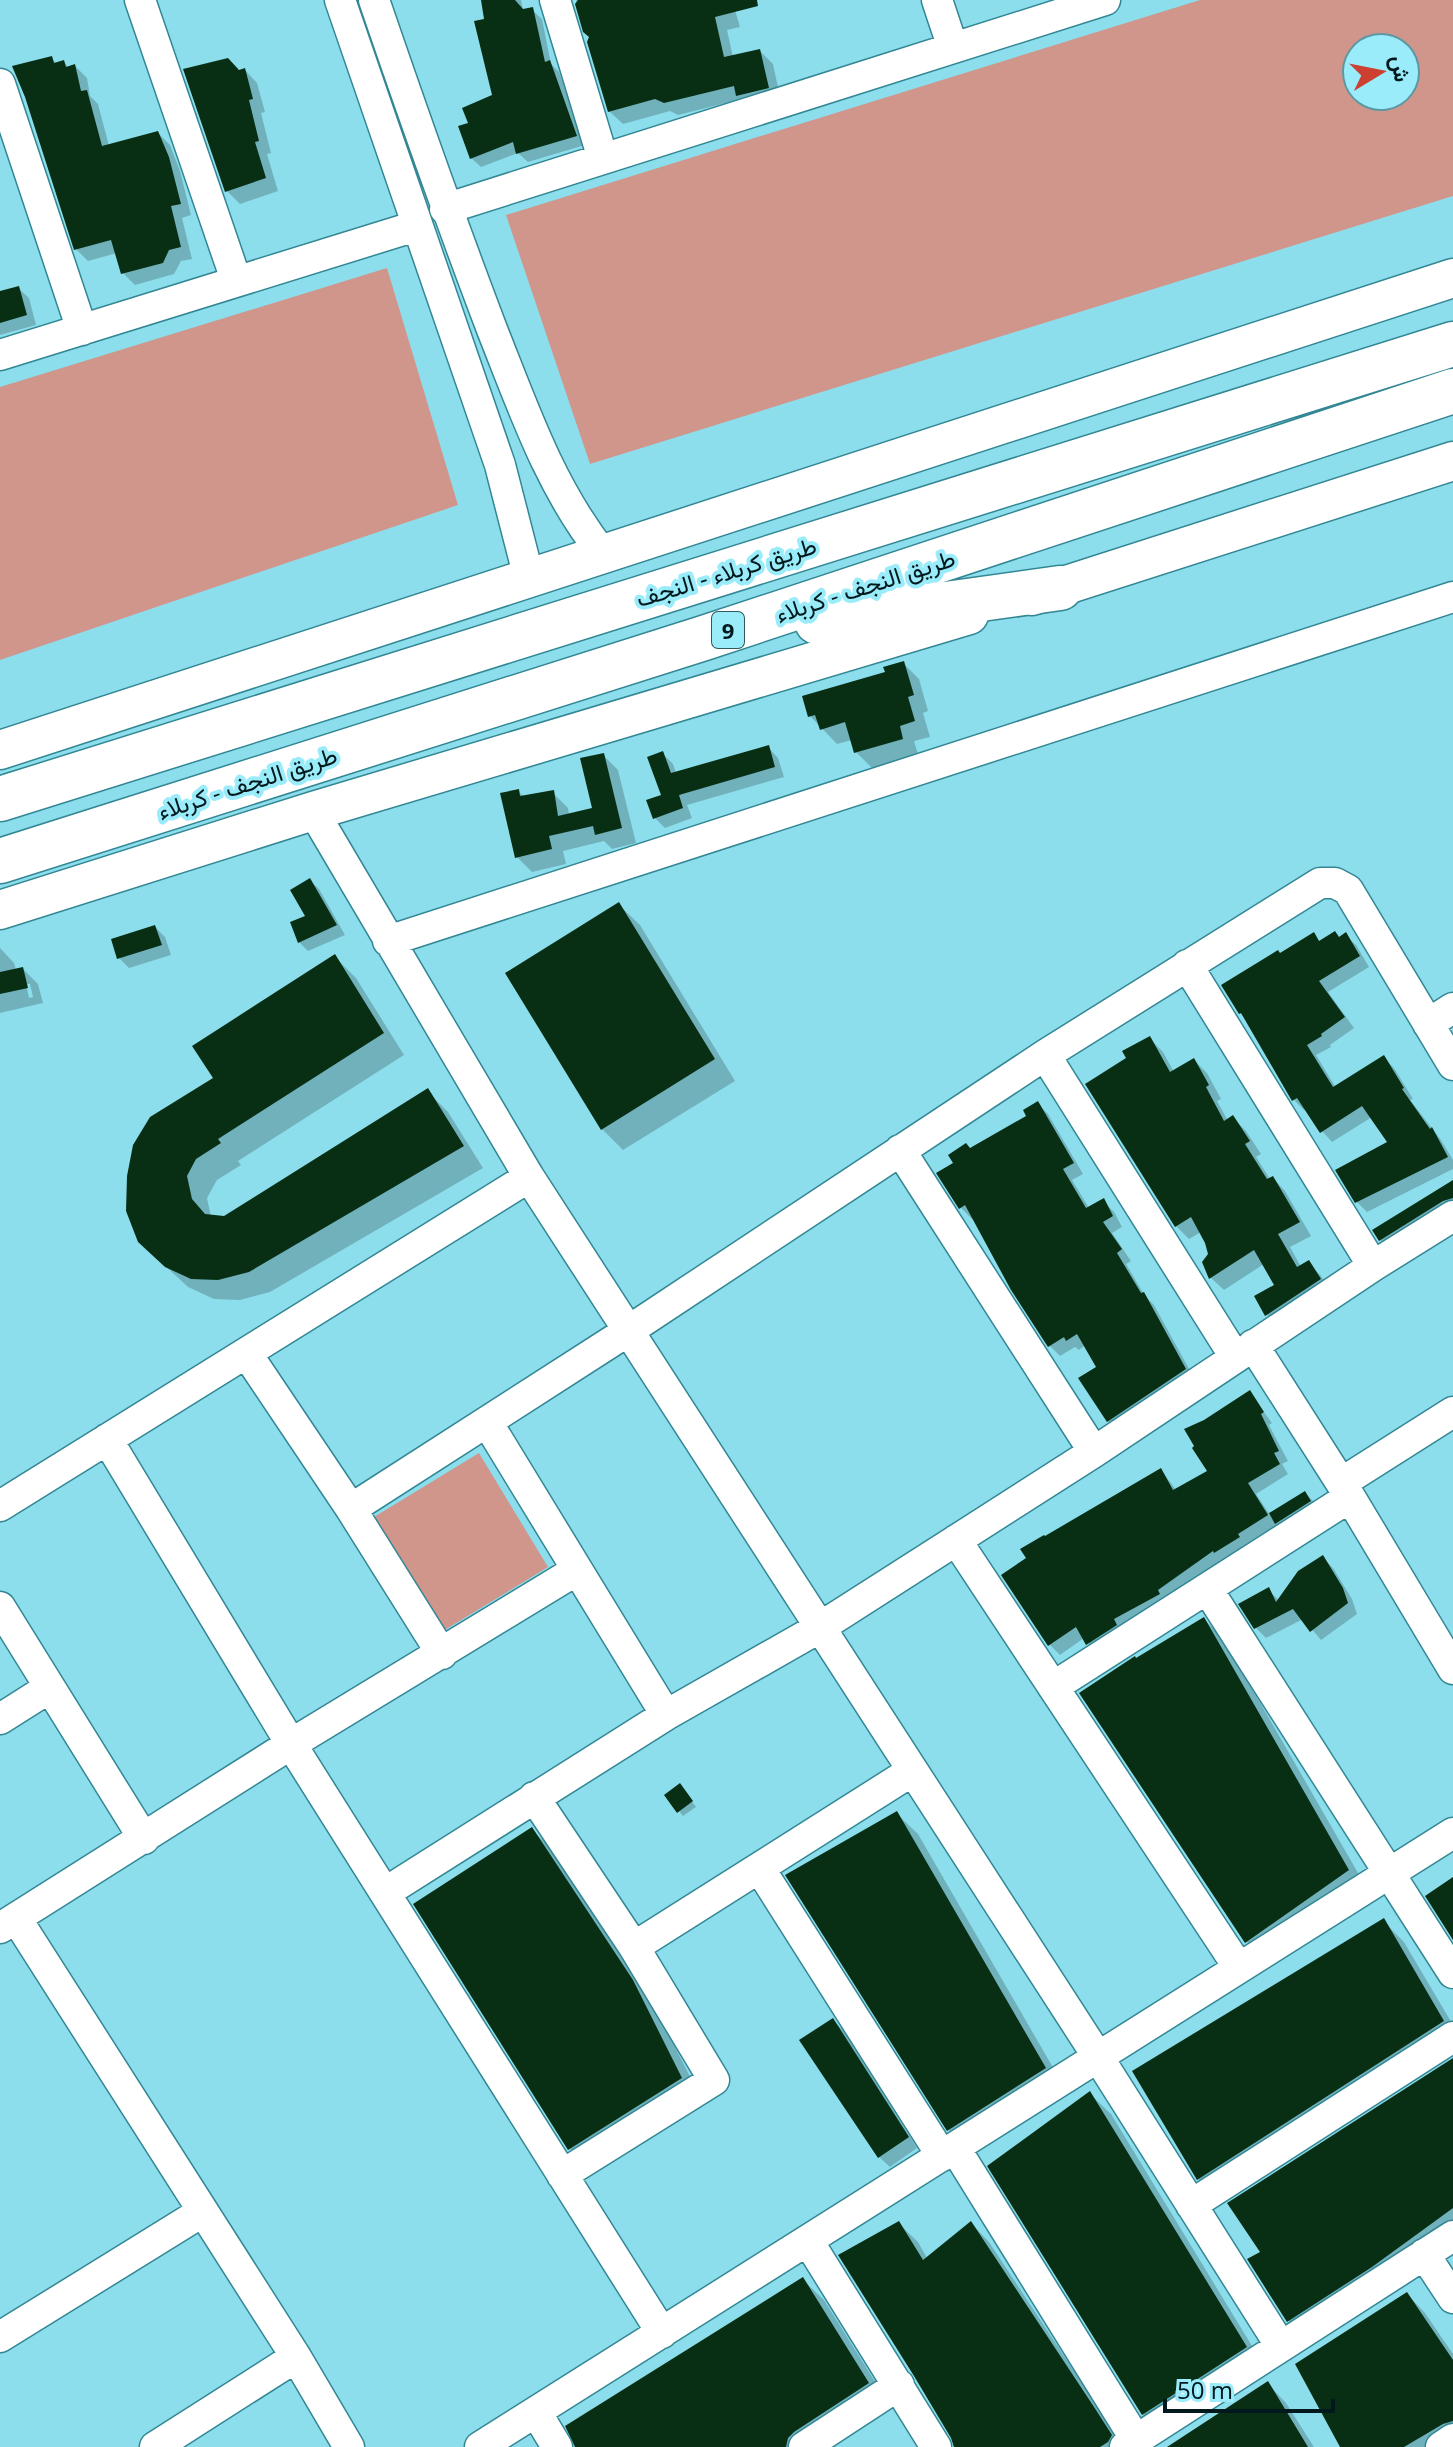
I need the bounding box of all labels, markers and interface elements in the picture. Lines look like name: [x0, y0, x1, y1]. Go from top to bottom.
north arrow: [1341, 32, 1421, 112]
text: ش: [1385, 53, 1419, 84]
street label: طريق کربلاء - النجف: [632, 528, 820, 614]
street label: طريق النجف - کربلاء: [771, 540, 959, 630]
road number: 9: [712, 612, 744, 648]
street label: طريق النجف - کربلاء: [153, 737, 341, 827]
scale bar: [1165, 2363, 1333, 2413]
text: 50 m: [1177, 2373, 1233, 2406]

